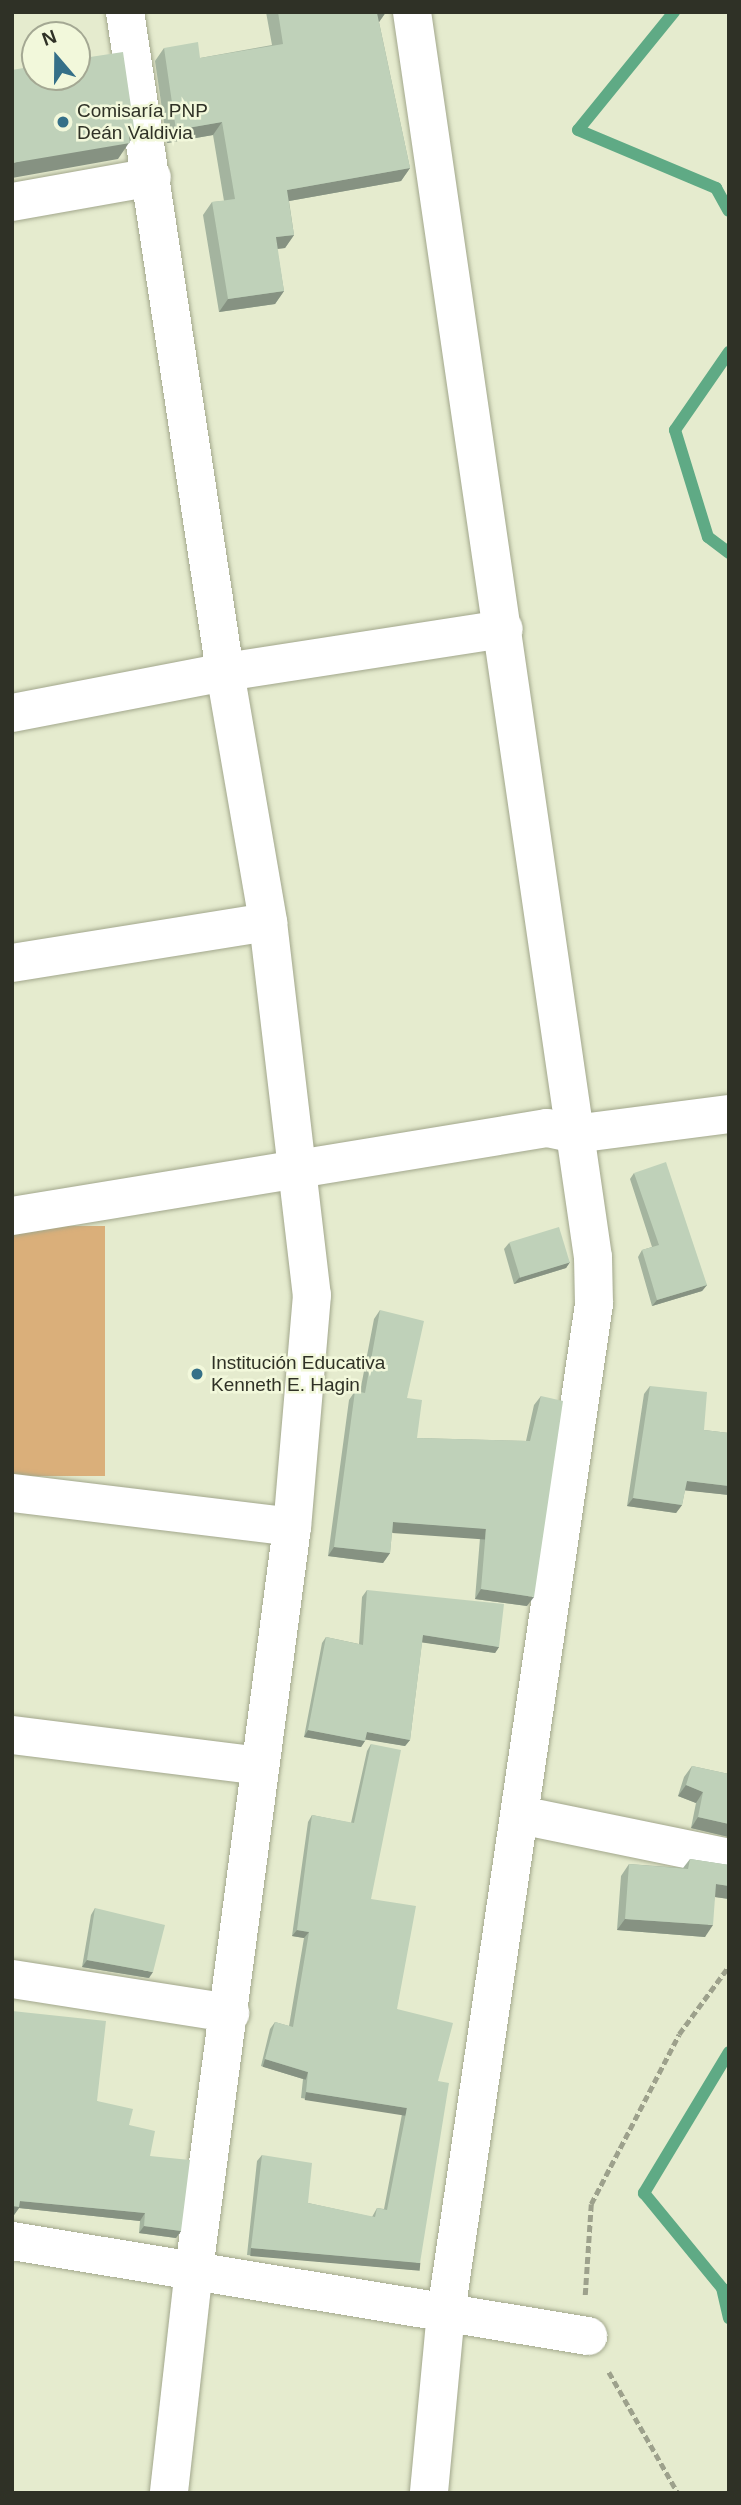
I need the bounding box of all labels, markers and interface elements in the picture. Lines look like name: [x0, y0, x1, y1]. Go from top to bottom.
north arrow: [21, 21, 91, 91]
text: N: [39, 25, 59, 50]
place label: Comisaría PNP Deán Valdivia: [77, 100, 208, 144]
marker: Comisaría PNP Deán Valdivia: [55, 114, 71, 130]
place label: Institución Educativa Kenneth E. Hagin: [211, 1352, 385, 1396]
marker: Institución Educativa Kenneth E. Hagin: [189, 1366, 205, 1382]

